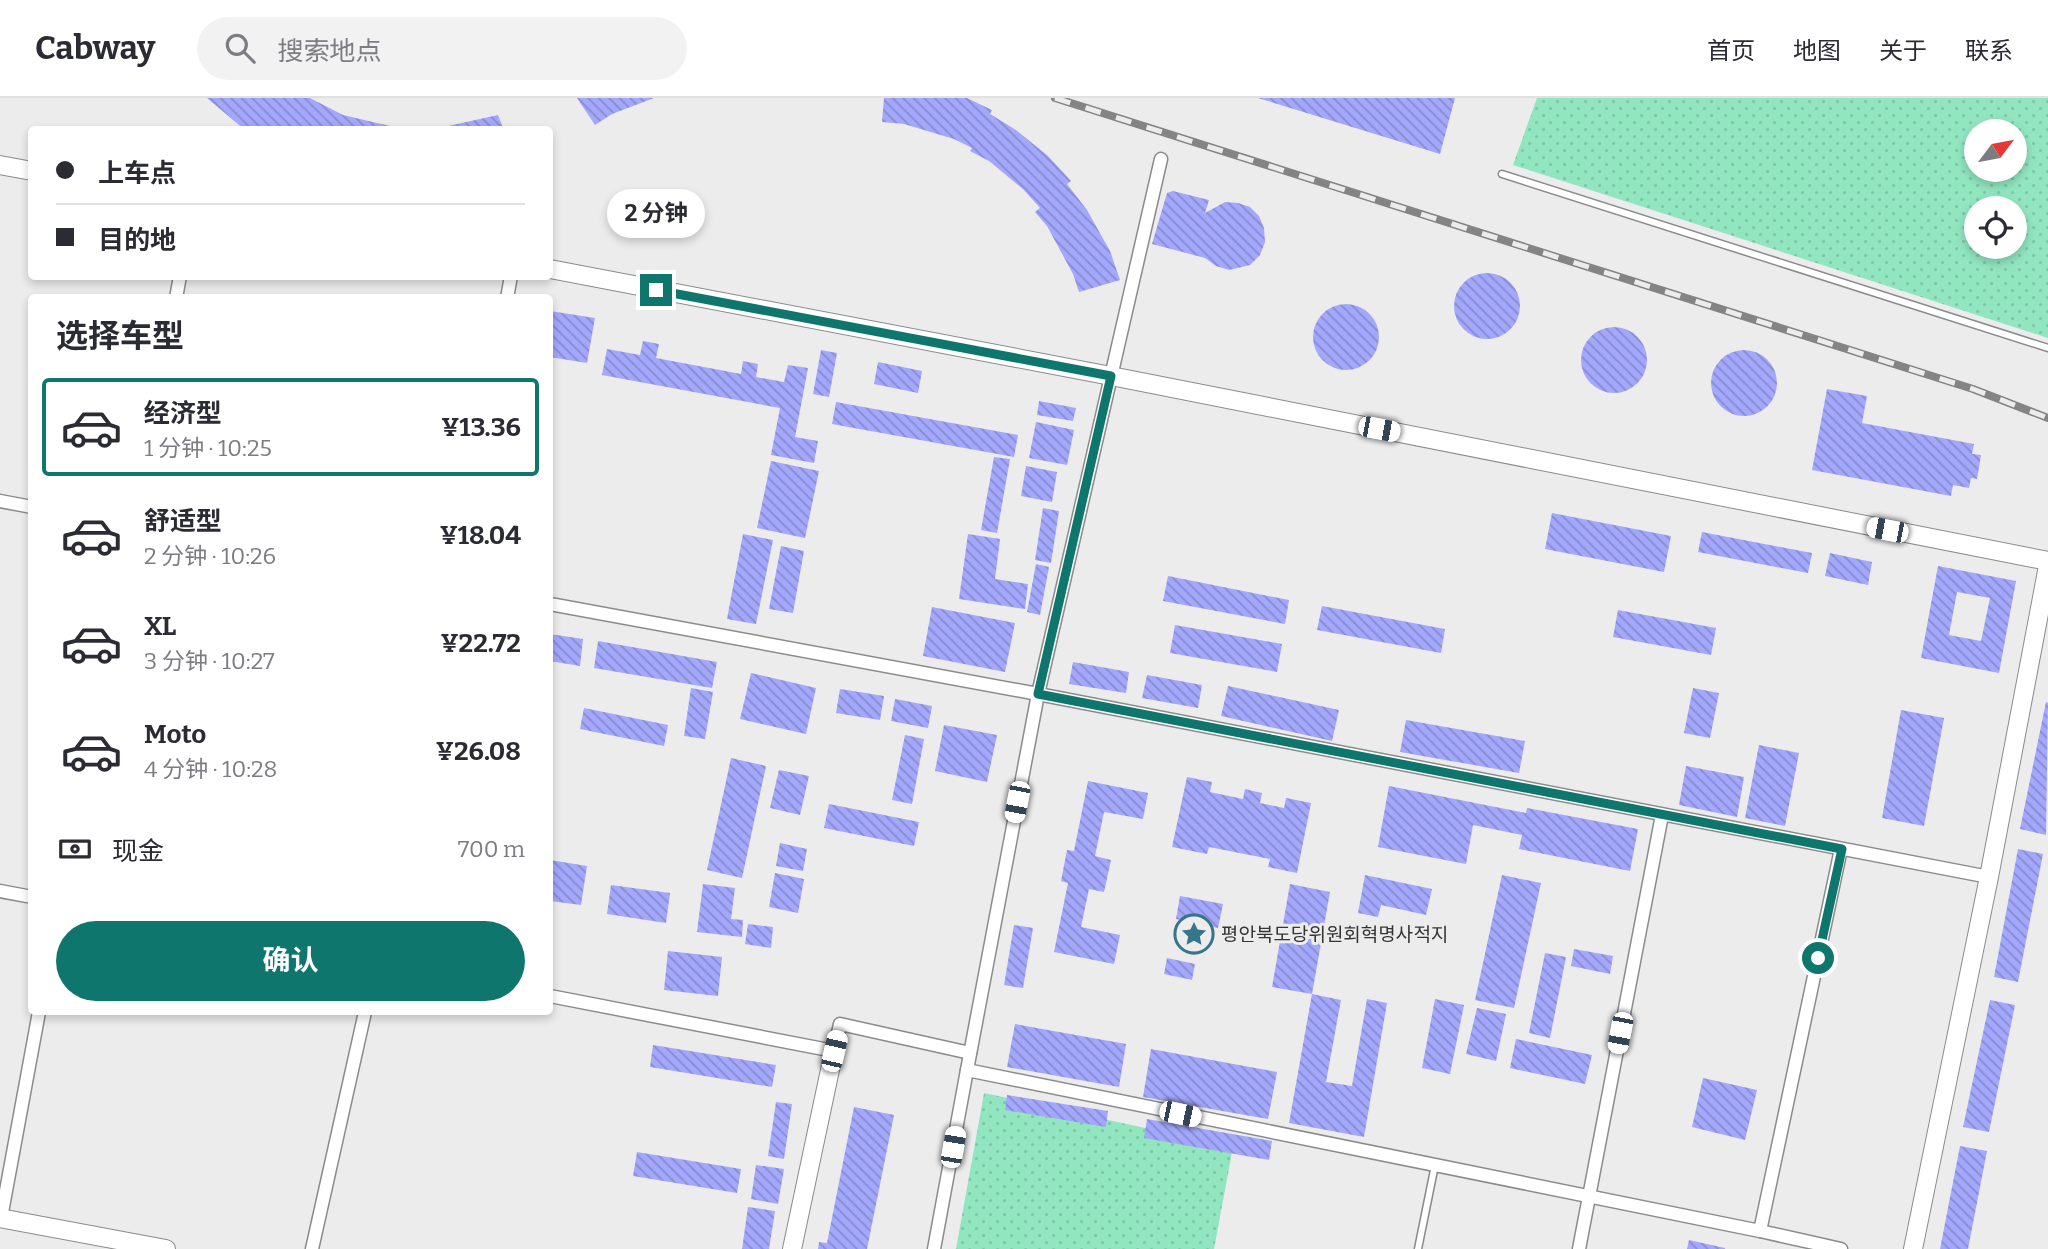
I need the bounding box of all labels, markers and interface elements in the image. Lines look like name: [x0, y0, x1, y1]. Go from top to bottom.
search box: [197, 17, 687, 80]
text: Cabway: [35, 28, 155, 68]
icon: search: [221, 29, 259, 67]
text: 搜索地点: [277, 36, 382, 67]
text: 首页: [1707, 37, 1755, 65]
text: 地图: [1793, 37, 1841, 65]
text: 关于: [1879, 37, 1927, 65]
text: 联系: [1965, 37, 2013, 65]
north arrow: [1964, 119, 2026, 182]
map controls: [1964, 119, 2027, 259]
text: 上车点: [98, 158, 176, 189]
callout: 2 分钟: [607, 188, 705, 238]
button: locate: [1964, 196, 2027, 259]
text: 2 分钟: [624, 199, 688, 227]
text: 目的地: [98, 225, 176, 256]
route end: [640, 274, 672, 306]
text: 选择车型: [56, 317, 184, 355]
icon: car: [60, 396, 123, 459]
text: 经济型: [144, 398, 222, 429]
text: ¥13.36: [441, 412, 521, 443]
car: [1357, 415, 1402, 443]
text: 1 分钟 · 10:25: [144, 434, 272, 462]
icon: car: [60, 504, 123, 567]
text: 舒适型: [144, 506, 222, 537]
car: [1865, 516, 1910, 544]
text: ¥18.04: [440, 520, 521, 551]
text: 2 分钟 · 10:26: [144, 542, 276, 570]
text: XL: [144, 611, 176, 642]
icon: car: [60, 612, 123, 675]
text: ¥22.72: [441, 628, 521, 659]
text: 3 分钟 · 10:27: [144, 647, 275, 675]
text: Moto: [144, 719, 206, 750]
icon: car: [60, 720, 123, 783]
text: ¥26.08: [436, 736, 521, 767]
text: 4 分钟 · 10:28: [144, 755, 277, 783]
car: [1003, 779, 1032, 825]
icon: cash: [56, 830, 94, 868]
text: 700 m: [458, 835, 525, 863]
text: 现金: [112, 836, 164, 867]
place icon: 평안북도당위원회혁명사적지: [1173, 913, 1215, 955]
button: 确认: [56, 921, 525, 1001]
place label: 평안북도당위원회혁명사적지: [1221, 923, 1448, 946]
route start: [1802, 942, 1834, 974]
car: [1606, 1010, 1635, 1056]
car: [820, 1028, 849, 1074]
car: [1158, 1099, 1203, 1129]
car: [940, 1124, 967, 1170]

